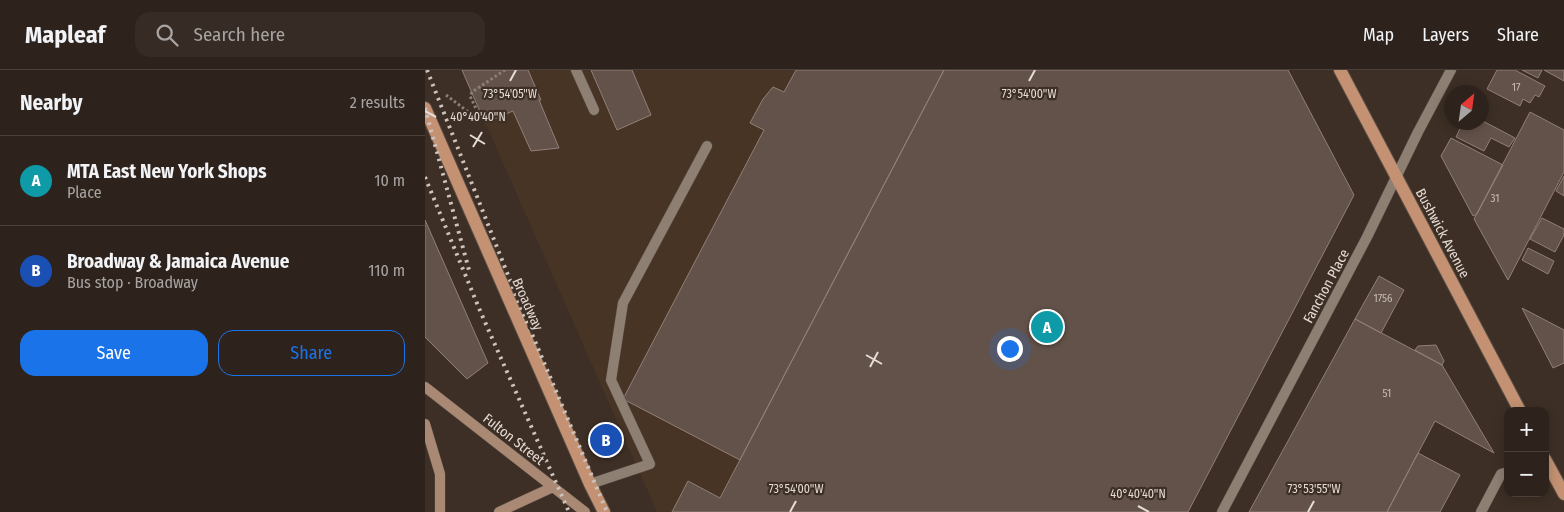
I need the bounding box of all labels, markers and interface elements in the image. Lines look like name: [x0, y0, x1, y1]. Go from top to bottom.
search box: [135, 12, 485, 57]
text: Mapleaf: [25, 21, 105, 49]
icon: search: [153, 21, 181, 49]
text: Search here: [193, 23, 285, 46]
text: Map: [1363, 24, 1394, 46]
text: Layers: [1422, 24, 1469, 46]
text: Share: [1497, 24, 1539, 46]
house number: 17: [1512, 81, 1521, 94]
north arrow: [1444, 85, 1489, 130]
text: 73°54'05"W: [483, 87, 537, 101]
text: 73°54'00"W: [1002, 87, 1056, 101]
text: Nearby: [20, 90, 82, 116]
text: 2 results: [350, 93, 405, 112]
text: 40°40'40"N: [450, 110, 506, 124]
text: MTA East New York Shops: [67, 160, 266, 183]
text: A: [32, 171, 40, 190]
text: 10 m: [374, 171, 405, 190]
text: Place: [67, 183, 102, 202]
street label: Bushwick Avenue: [1412, 186, 1473, 281]
house number: 31: [1491, 192, 1500, 205]
street label: Fanchon Place: [1300, 246, 1353, 326]
text: Broadway & Jamaica Avenue: [67, 250, 289, 273]
text: B: [32, 261, 40, 280]
text: 110 m: [368, 261, 405, 280]
text: Bus stop · Broadway: [67, 273, 198, 292]
street label: Broadway: [508, 275, 547, 334]
house number: 1756: [1373, 292, 1393, 305]
pin: A: [1031, 308, 1063, 346]
button: Save: [20, 330, 208, 376]
button: Share: [218, 330, 405, 376]
your location: [997, 336, 1023, 362]
house number: 51: [1383, 387, 1391, 400]
map controls: [1504, 407, 1549, 497]
button: +: [1504, 407, 1549, 452]
street label: Fulton Street: [480, 410, 548, 469]
pin: B: [590, 421, 622, 459]
button: −: [1504, 452, 1549, 497]
text: 73°54'00"W: [769, 482, 823, 496]
text: 73°53'55"W: [1287, 482, 1341, 496]
text: 40°40'40"N: [1110, 487, 1166, 501]

